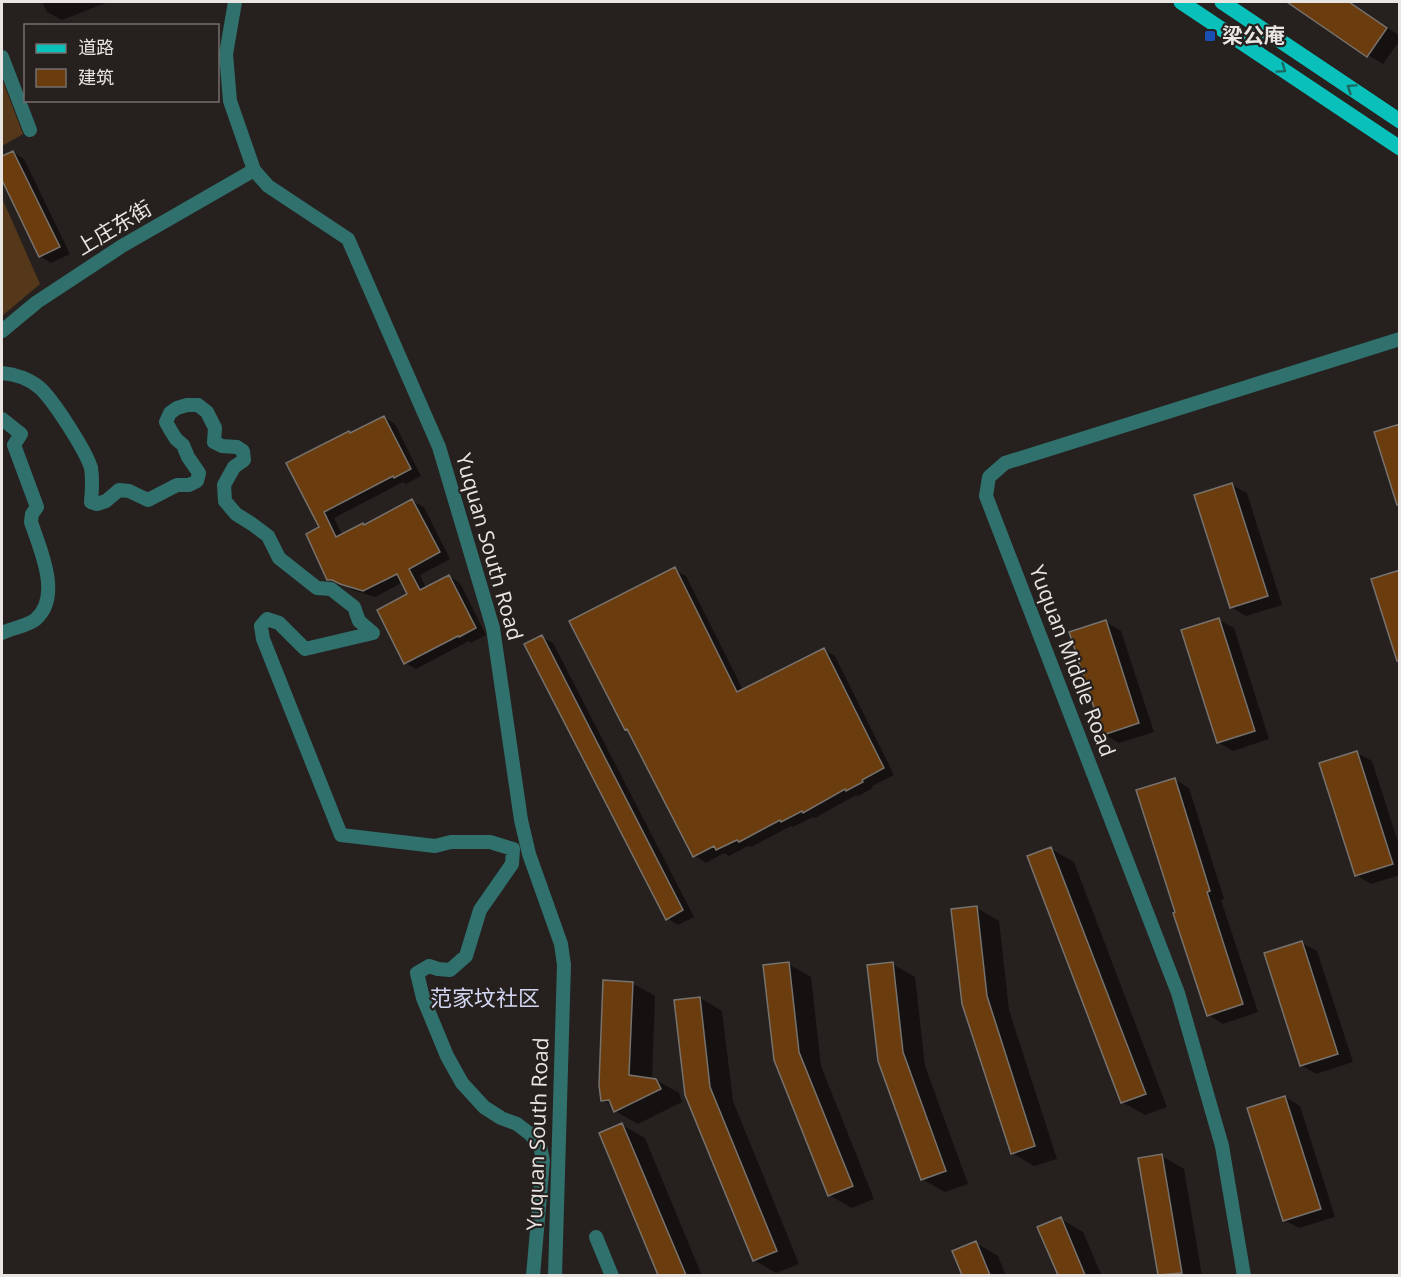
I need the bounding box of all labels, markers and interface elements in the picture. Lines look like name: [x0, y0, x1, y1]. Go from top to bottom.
place label: 梁公庵: [1222, 21, 1285, 49]
legend: [24, 24, 219, 102]
marker: 梁公庵: [1203, 29, 1217, 43]
text: 道路: [78, 35, 114, 59]
one-way arrow: [1275, 62, 1286, 73]
text: 建筑: [78, 65, 114, 89]
one-way arrow: [1347, 84, 1358, 95]
street label: 上庄东街: [70, 194, 157, 261]
street label: Yuquan South Road: [450, 450, 530, 643]
street label: Yuquan Middle Road: [1024, 561, 1122, 760]
district label: 范家坟社区: [430, 982, 540, 1012]
street label: Yuquan South Road: [520, 1037, 554, 1231]

